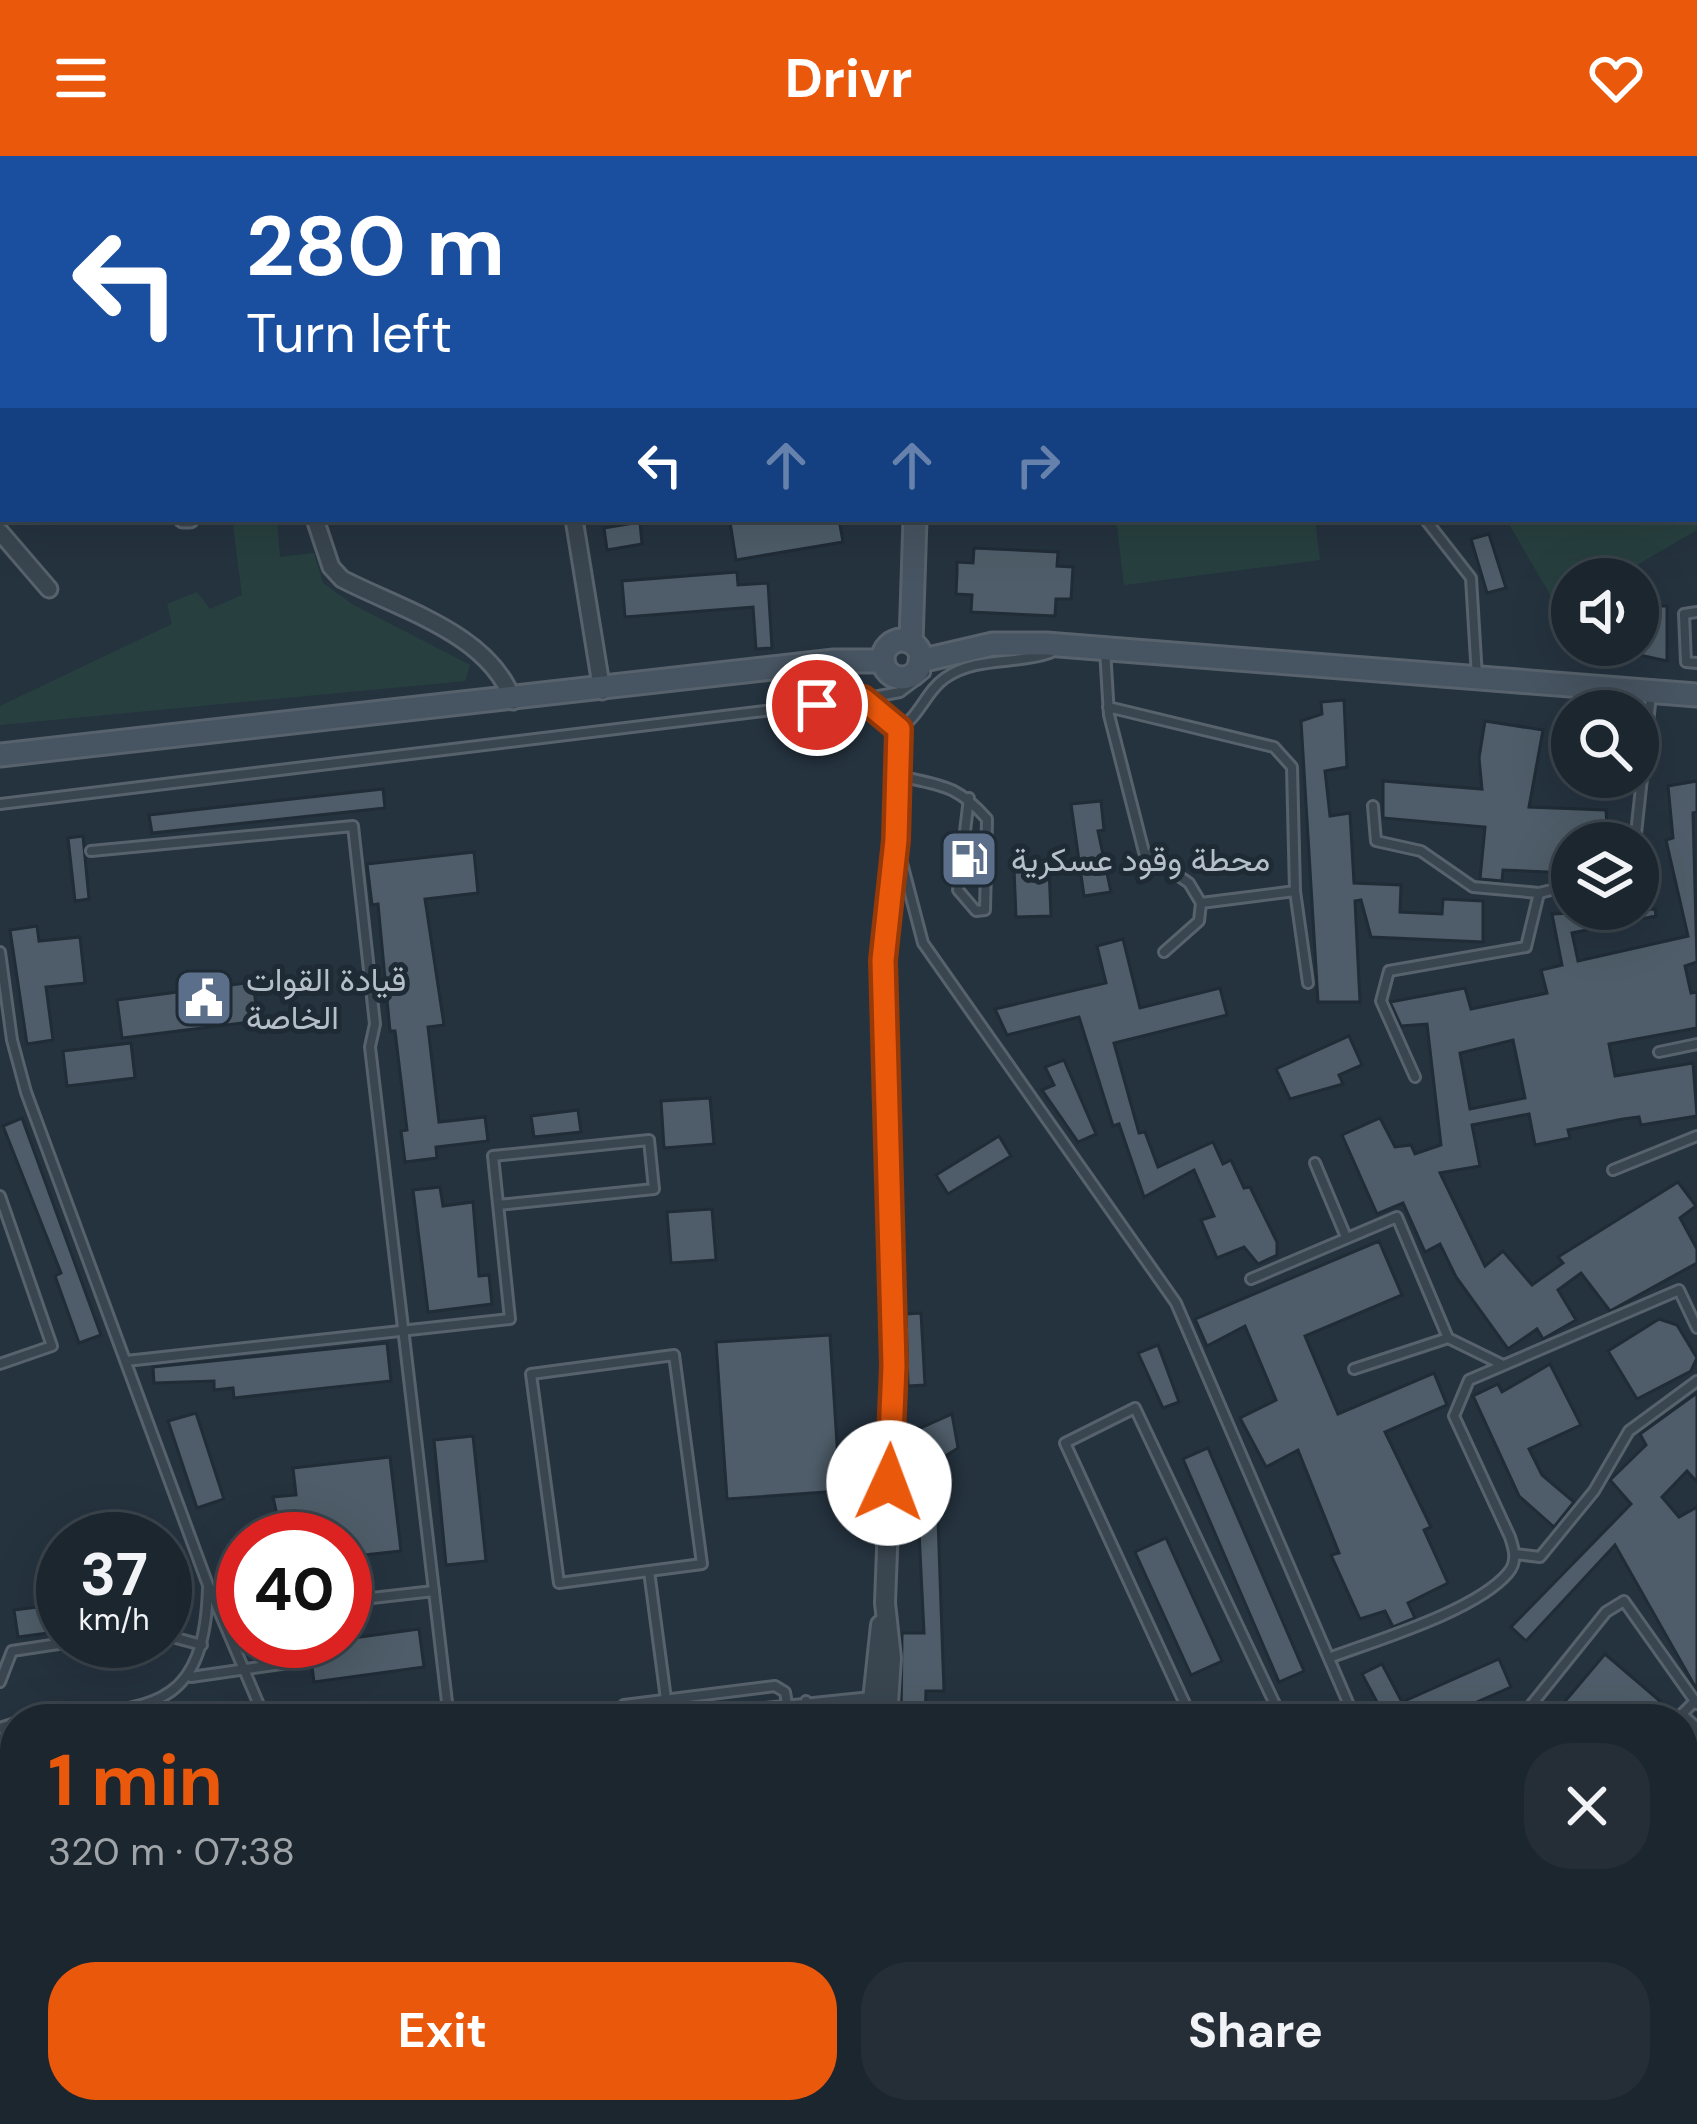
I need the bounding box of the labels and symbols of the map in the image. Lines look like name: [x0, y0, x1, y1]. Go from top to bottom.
pin: [766, 654, 868, 756]
fuel station icon: محطة وقود عسكرية: [938, 828, 1000, 890]
place label: محطة وقود عسكرية: [1011, 838, 1270, 881]
place label: قيادة القوات الخاصة: [246, 958, 406, 1039]
public building icon: قيادة القوات الخاصة: [173, 967, 235, 1029]
position arrow: [826, 1420, 952, 1546]
speed limit sign: 40: [216, 1512, 372, 1668]

